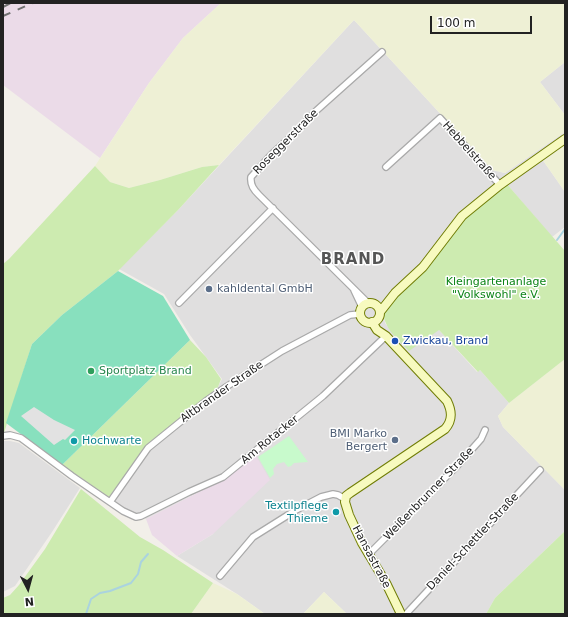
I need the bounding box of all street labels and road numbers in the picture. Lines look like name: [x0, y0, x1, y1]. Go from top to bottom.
street label: Roseggerstraße: [251, 107, 321, 177]
street label: Hebbelstraße: [439, 119, 499, 183]
street label: Altbrander Straße: [178, 358, 266, 426]
street label: Am Rotacker: [239, 413, 301, 467]
street label: Weißenbrunner Straße: [381, 445, 477, 543]
street label: Daniel-Schettler-Straße: [424, 491, 522, 593]
street label: Hansastraße: [349, 523, 393, 591]

